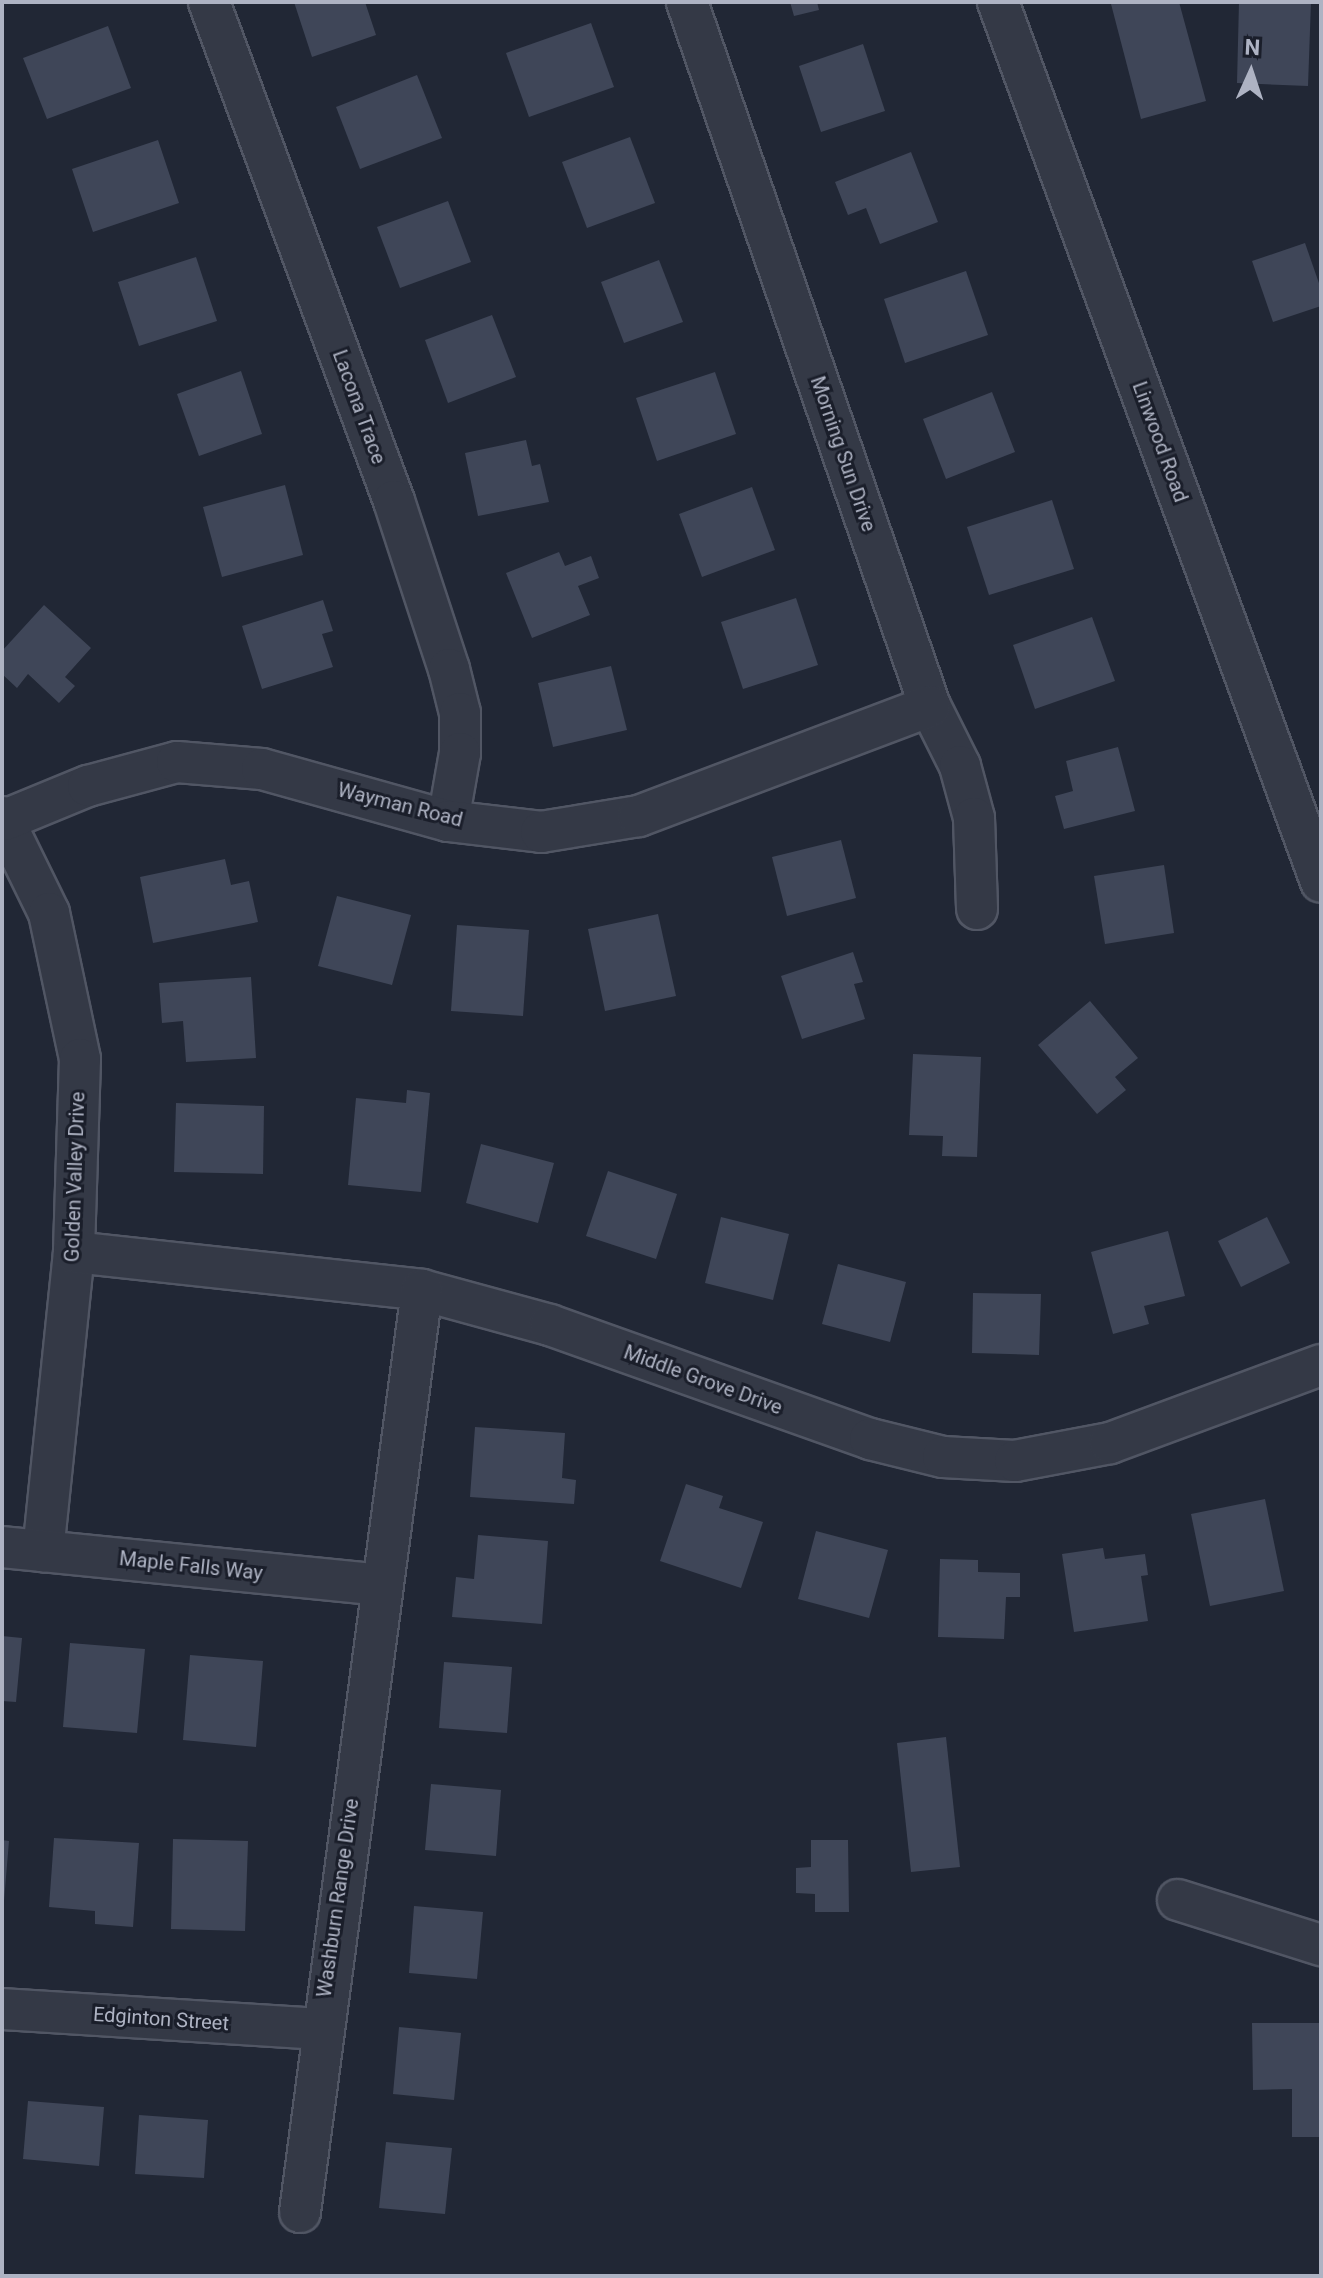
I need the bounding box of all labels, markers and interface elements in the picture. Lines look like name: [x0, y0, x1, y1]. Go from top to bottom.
north arrow: [1211, 32, 1291, 112]
text: N: [1244, 35, 1261, 60]
street label: Lacona Trace: [327, 347, 391, 467]
street label: Morning Sun Drive: [805, 373, 881, 535]
street label: Linwood Road: [1127, 378, 1193, 506]
street label: Wayman Road: [335, 778, 465, 832]
street label: Golden Valley Drive: [60, 1091, 90, 1263]
street label: Middle Grove Drive: [621, 1340, 785, 1420]
street label: Maple Falls Way: [118, 1547, 264, 1585]
street label: Washburn Range Drive: [312, 1797, 364, 1999]
street label: Edginton Street: [92, 2002, 230, 2036]

